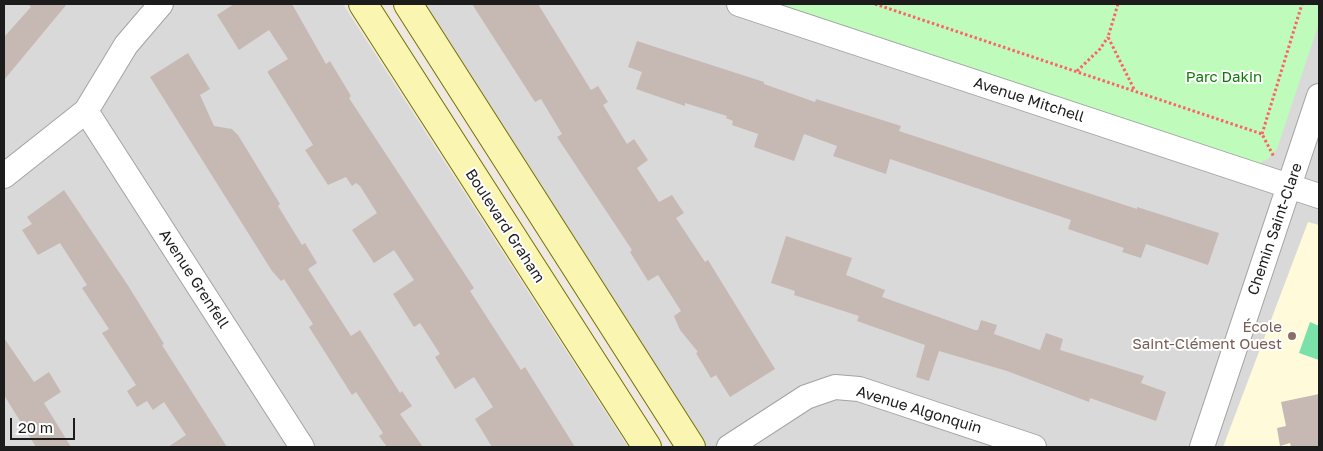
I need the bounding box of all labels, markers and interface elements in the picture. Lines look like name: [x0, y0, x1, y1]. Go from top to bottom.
park label: Parc Dakin: [1186, 68, 1262, 86]
street label: Avenue Mitchell: [971, 74, 1087, 126]
street label: Chemin Saint-Clare: [1244, 160, 1306, 298]
street label: Boulevard Graham: [462, 166, 548, 286]
street label: Avenue Grenfell: [155, 226, 233, 332]
place label: École Saint-Clément Ouest: [1132, 318, 1282, 353]
marker: École Saint-Clément Ouest: [1286, 330, 1298, 342]
street label: Avenue Algonquin: [854, 382, 984, 438]
scale bar: [12, 408, 78, 440]
text: 20 m: [18, 418, 53, 436]

